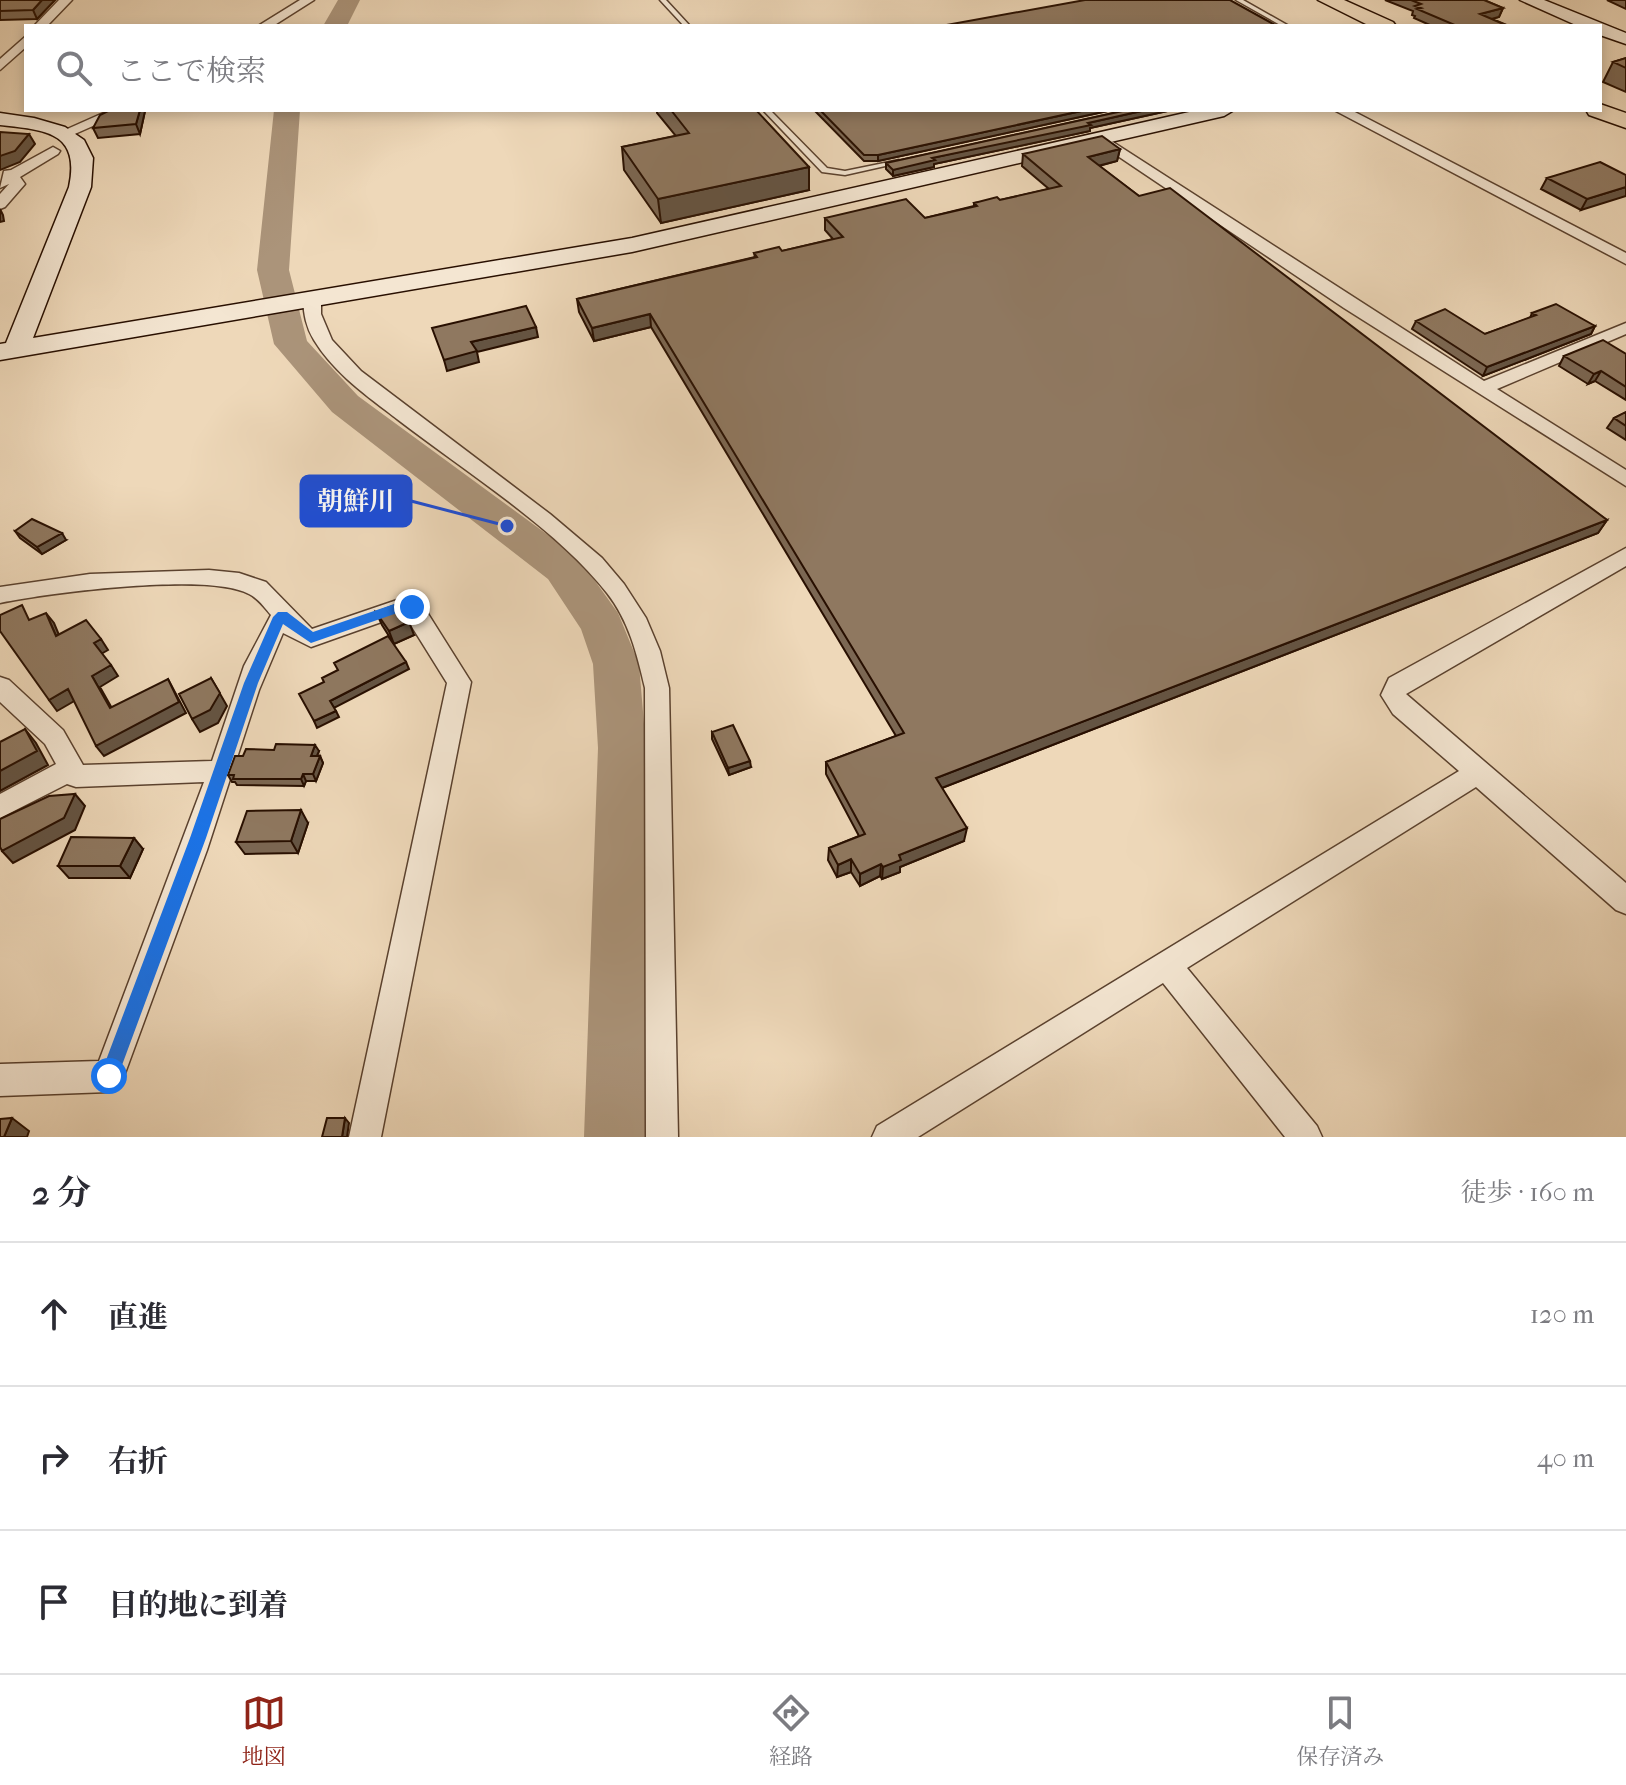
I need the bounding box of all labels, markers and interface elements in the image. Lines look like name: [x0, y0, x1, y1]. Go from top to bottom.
search box: [24, 24, 1602, 112]
icon: search: [52, 46, 96, 90]
text: ここで検索: [116, 54, 266, 89]
callout: 朝鮮川: [301, 476, 411, 526]
text: 朝鮮川: [317, 486, 395, 517]
route end: [394, 589, 430, 625]
route start: [91, 1058, 127, 1094]
text: 2 分: [32, 1173, 91, 1213]
text: 徒歩 · 160 m: [1461, 1177, 1594, 1208]
icon: ahead: [32, 1292, 76, 1336]
text: 120 m: [1530, 1299, 1594, 1330]
text: 直進: [108, 1300, 168, 1335]
icon: right: [32, 1436, 76, 1480]
text: 40 m: [1537, 1443, 1594, 1474]
text: 右折: [108, 1444, 168, 1479]
icon: arrive: [32, 1580, 76, 1624]
text: 目的地に到着: [108, 1588, 288, 1623]
tab: 地図: [242, 1691, 286, 1770]
tab: 経路: [769, 1691, 813, 1770]
tab: 保存済み: [1296, 1691, 1384, 1770]

